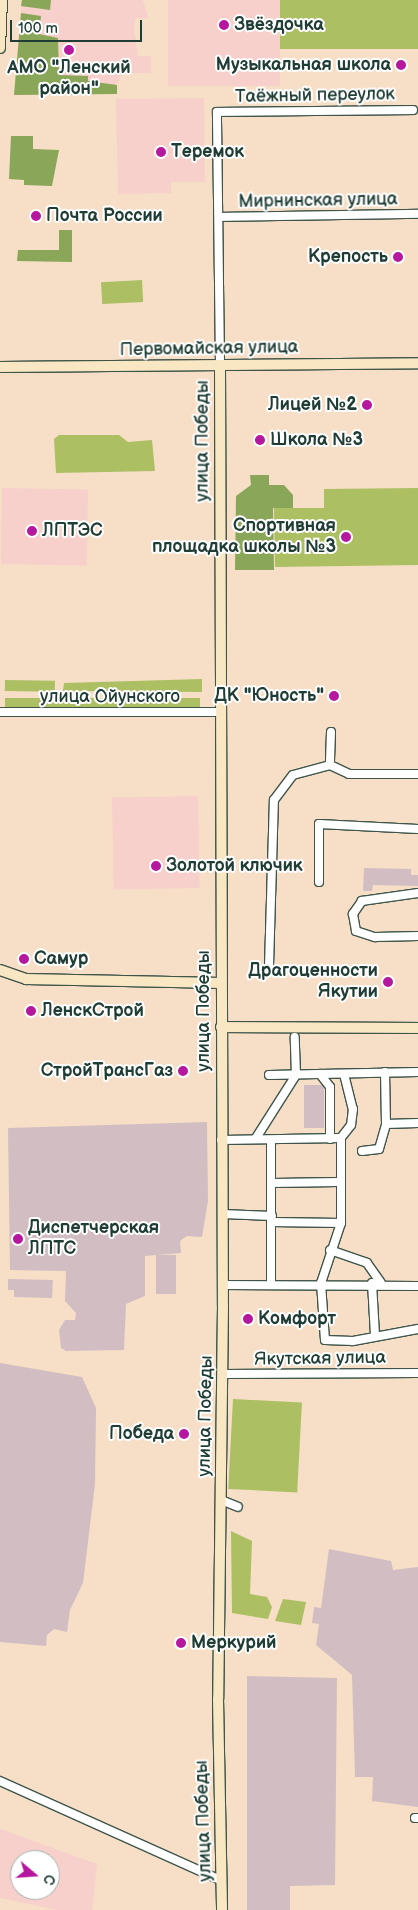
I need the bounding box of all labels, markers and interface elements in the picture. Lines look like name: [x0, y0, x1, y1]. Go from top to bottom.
scale bar: [12, 10, 145, 42]
place label: Звёздочка: [234, 14, 324, 36]
text: 100 m: [18, 19, 58, 38]
marker: Звёздочка: [218, 19, 230, 31]
marker: АМО "Ленский район": [63, 44, 75, 56]
place label: Музыкальная школа: [216, 54, 391, 76]
place label: АМО "Ленский район": [7, 58, 131, 100]
marker: Музыкальная школа: [395, 59, 407, 71]
street label: Таёжный переулок: [235, 84, 395, 108]
place label: Теремок: [171, 141, 244, 163]
marker: Теремок: [155, 146, 167, 158]
street label: Мирнинская улица: [238, 189, 398, 213]
place label: Почта России: [46, 205, 163, 227]
marker: Почта России: [30, 210, 42, 222]
place label: Крепость: [308, 246, 388, 268]
marker: Крепость: [392, 251, 404, 263]
street label: Первомайская улица: [120, 337, 298, 361]
street label: улица Победы: [192, 380, 214, 502]
place label: Лицей №2: [268, 394, 357, 416]
marker: Лицей №2: [361, 399, 373, 411]
place label: Школа №3: [270, 429, 363, 451]
marker: Школа №3: [254, 434, 266, 446]
place label: Спортивная площадка школы №3: [152, 516, 336, 558]
place label: ЛПТЭС: [42, 520, 103, 542]
marker: ЛПТЭС: [26, 525, 38, 537]
marker: Спортивная площадка школы №3: [340, 531, 352, 543]
place label: ДК "Юность": [214, 685, 324, 707]
street label: улица Ойунского: [40, 686, 180, 708]
marker: ДК "Юность": [328, 690, 340, 702]
place label: Золотой ключик: [166, 855, 303, 877]
marker: Золотой ключик: [150, 860, 162, 872]
place label: Самур: [34, 948, 88, 970]
street label: улица Победы: [193, 950, 215, 1072]
marker: Самур: [18, 953, 30, 965]
place label: Драгоценности Якутии: [248, 961, 378, 1004]
marker: Драгоценности Якутии: [382, 976, 394, 988]
place label: ЛенскСтрой: [41, 1000, 144, 1022]
marker: ЛенскСтрой: [25, 1005, 37, 1017]
place label: СтройТрансГаз: [41, 1060, 173, 1082]
marker: СтройТрансГаз: [177, 1065, 189, 1077]
place label: Диспетчерская ЛПТС: [28, 1218, 159, 1260]
marker: Диспетчерская ЛПТС: [12, 1233, 24, 1245]
place label: Комфорт: [258, 1308, 336, 1330]
marker: Комфорт: [242, 1313, 254, 1325]
street label: Якутская улица: [254, 1347, 386, 1371]
street label: улица Победы: [194, 1355, 218, 1477]
place label: Победа: [109, 1423, 174, 1445]
marker: Победа: [178, 1428, 190, 1440]
place label: Меркурий: [191, 1632, 276, 1654]
marker: Меркурий: [175, 1637, 187, 1649]
street label: улица Победы: [191, 1760, 217, 1882]
north arrow: [10, 1850, 60, 1900]
text: С: [39, 1872, 58, 1887]

